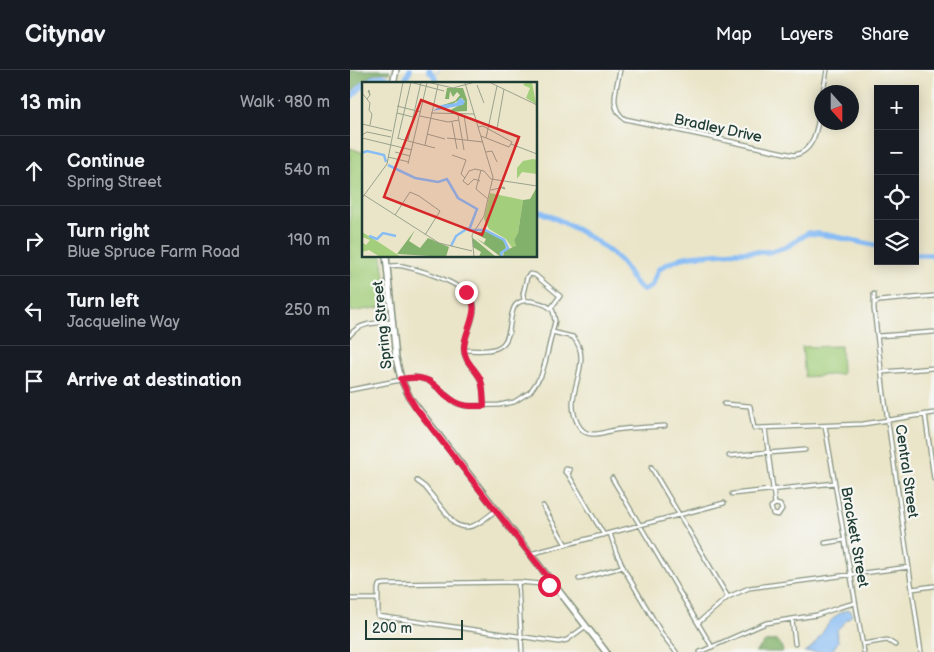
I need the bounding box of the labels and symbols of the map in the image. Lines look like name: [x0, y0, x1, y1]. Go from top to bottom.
inset map: [362, 82, 538, 258]
north arrow: [814, 85, 859, 130]
street label: Bradley Drive: [672, 110, 764, 147]
street label: Spring Street: [368, 279, 397, 370]
route end: [455, 281, 478, 304]
street label: Central Street: [891, 423, 923, 520]
street label: Brackett Street: [836, 485, 873, 589]
route start: [538, 574, 561, 597]
scale bar: [365, 617, 462, 640]

